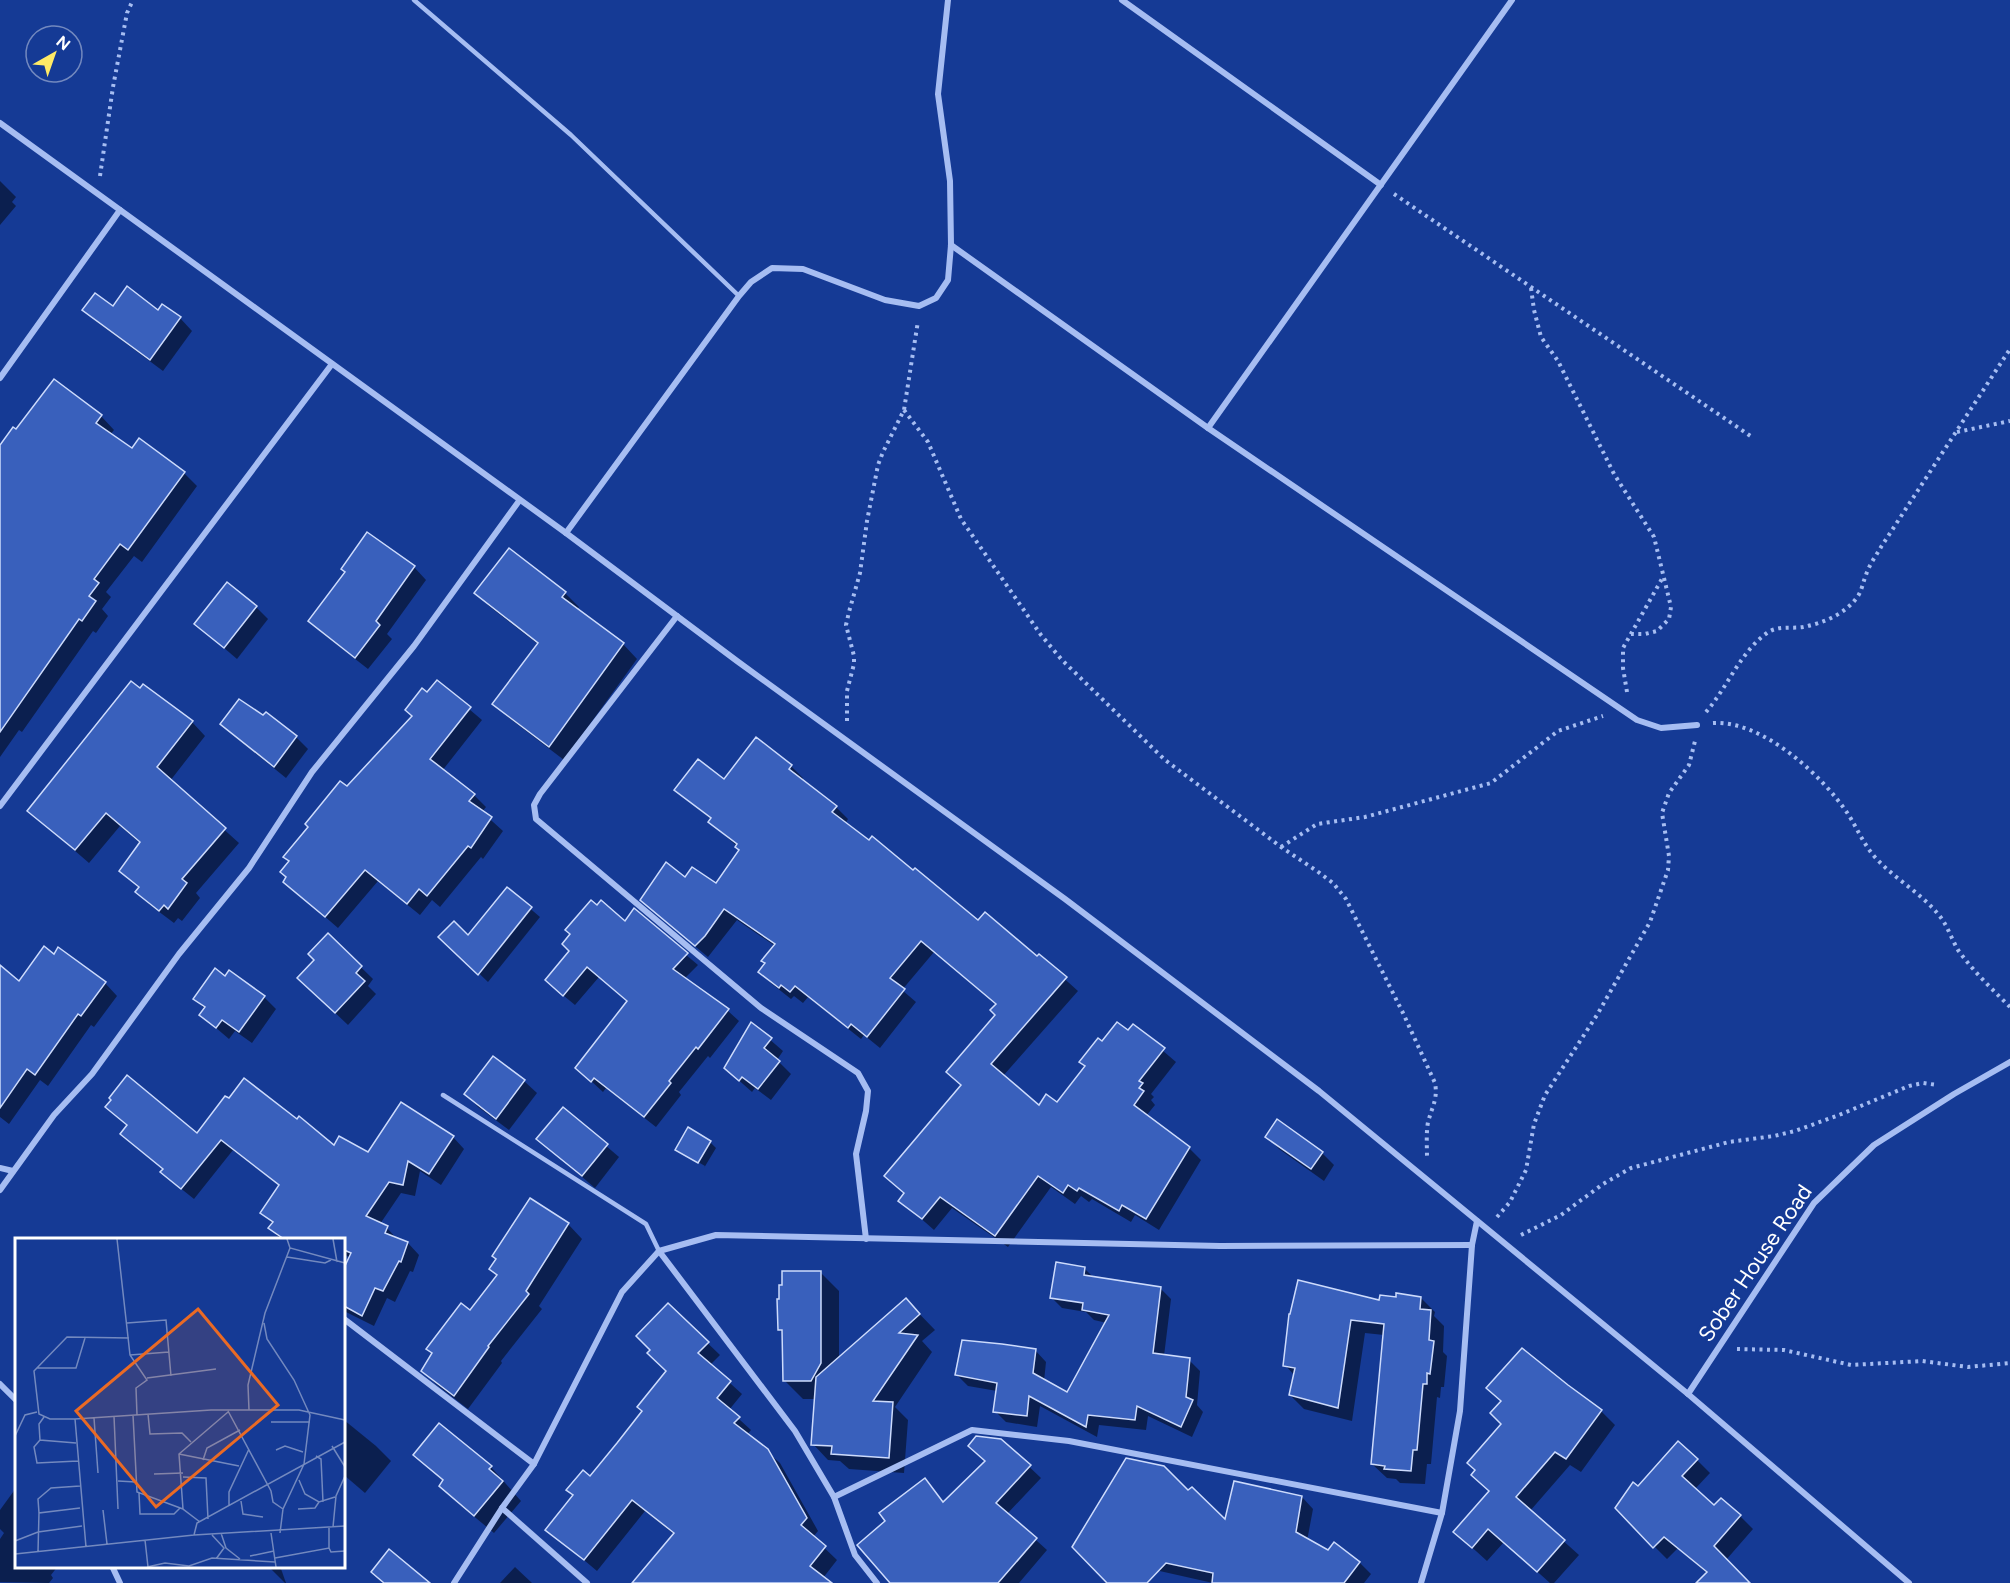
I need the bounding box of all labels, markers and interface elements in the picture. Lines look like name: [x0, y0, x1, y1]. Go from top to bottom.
north arrow: [24, 24, 84, 84]
text: N: [52, 32, 74, 54]
street label: Sober House Road: [1692, 1179, 1818, 1347]
inset map: [15, 1238, 345, 1568]

